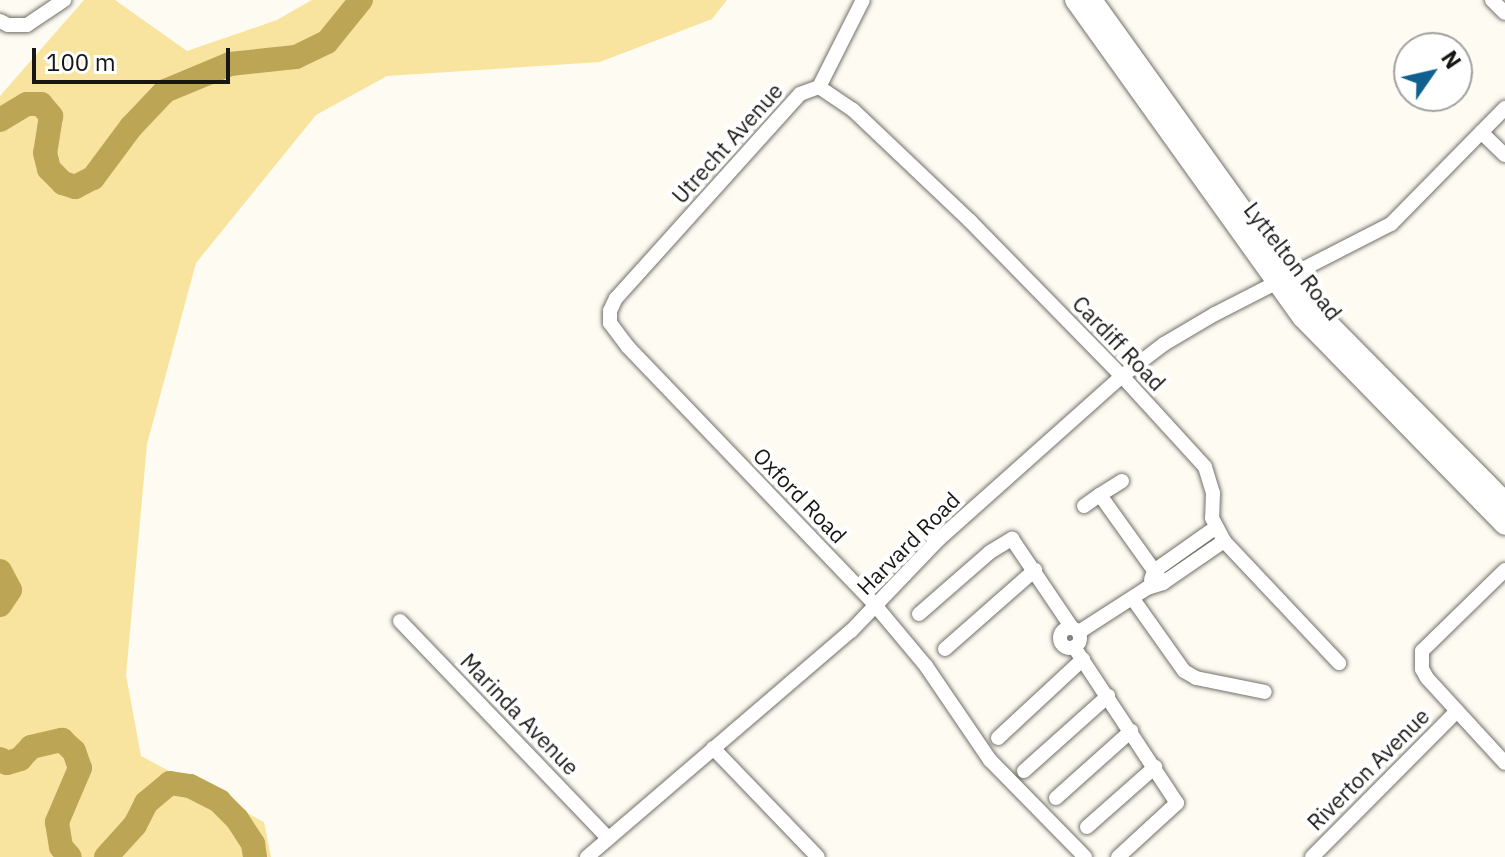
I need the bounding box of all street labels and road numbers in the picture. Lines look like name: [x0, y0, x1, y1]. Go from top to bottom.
street label: Utrecht Avenue: [666, 77, 788, 209]
street label: Lyttelton Road: [1239, 197, 1347, 325]
street label: Cardiff Road: [1067, 290, 1171, 396]
street label: Oxford Road: [748, 442, 852, 548]
street label: Harvard Road: [851, 486, 965, 600]
street label: Marinda Avenue: [455, 648, 585, 780]
street label: Riverton Avenue: [1302, 703, 1434, 835]

